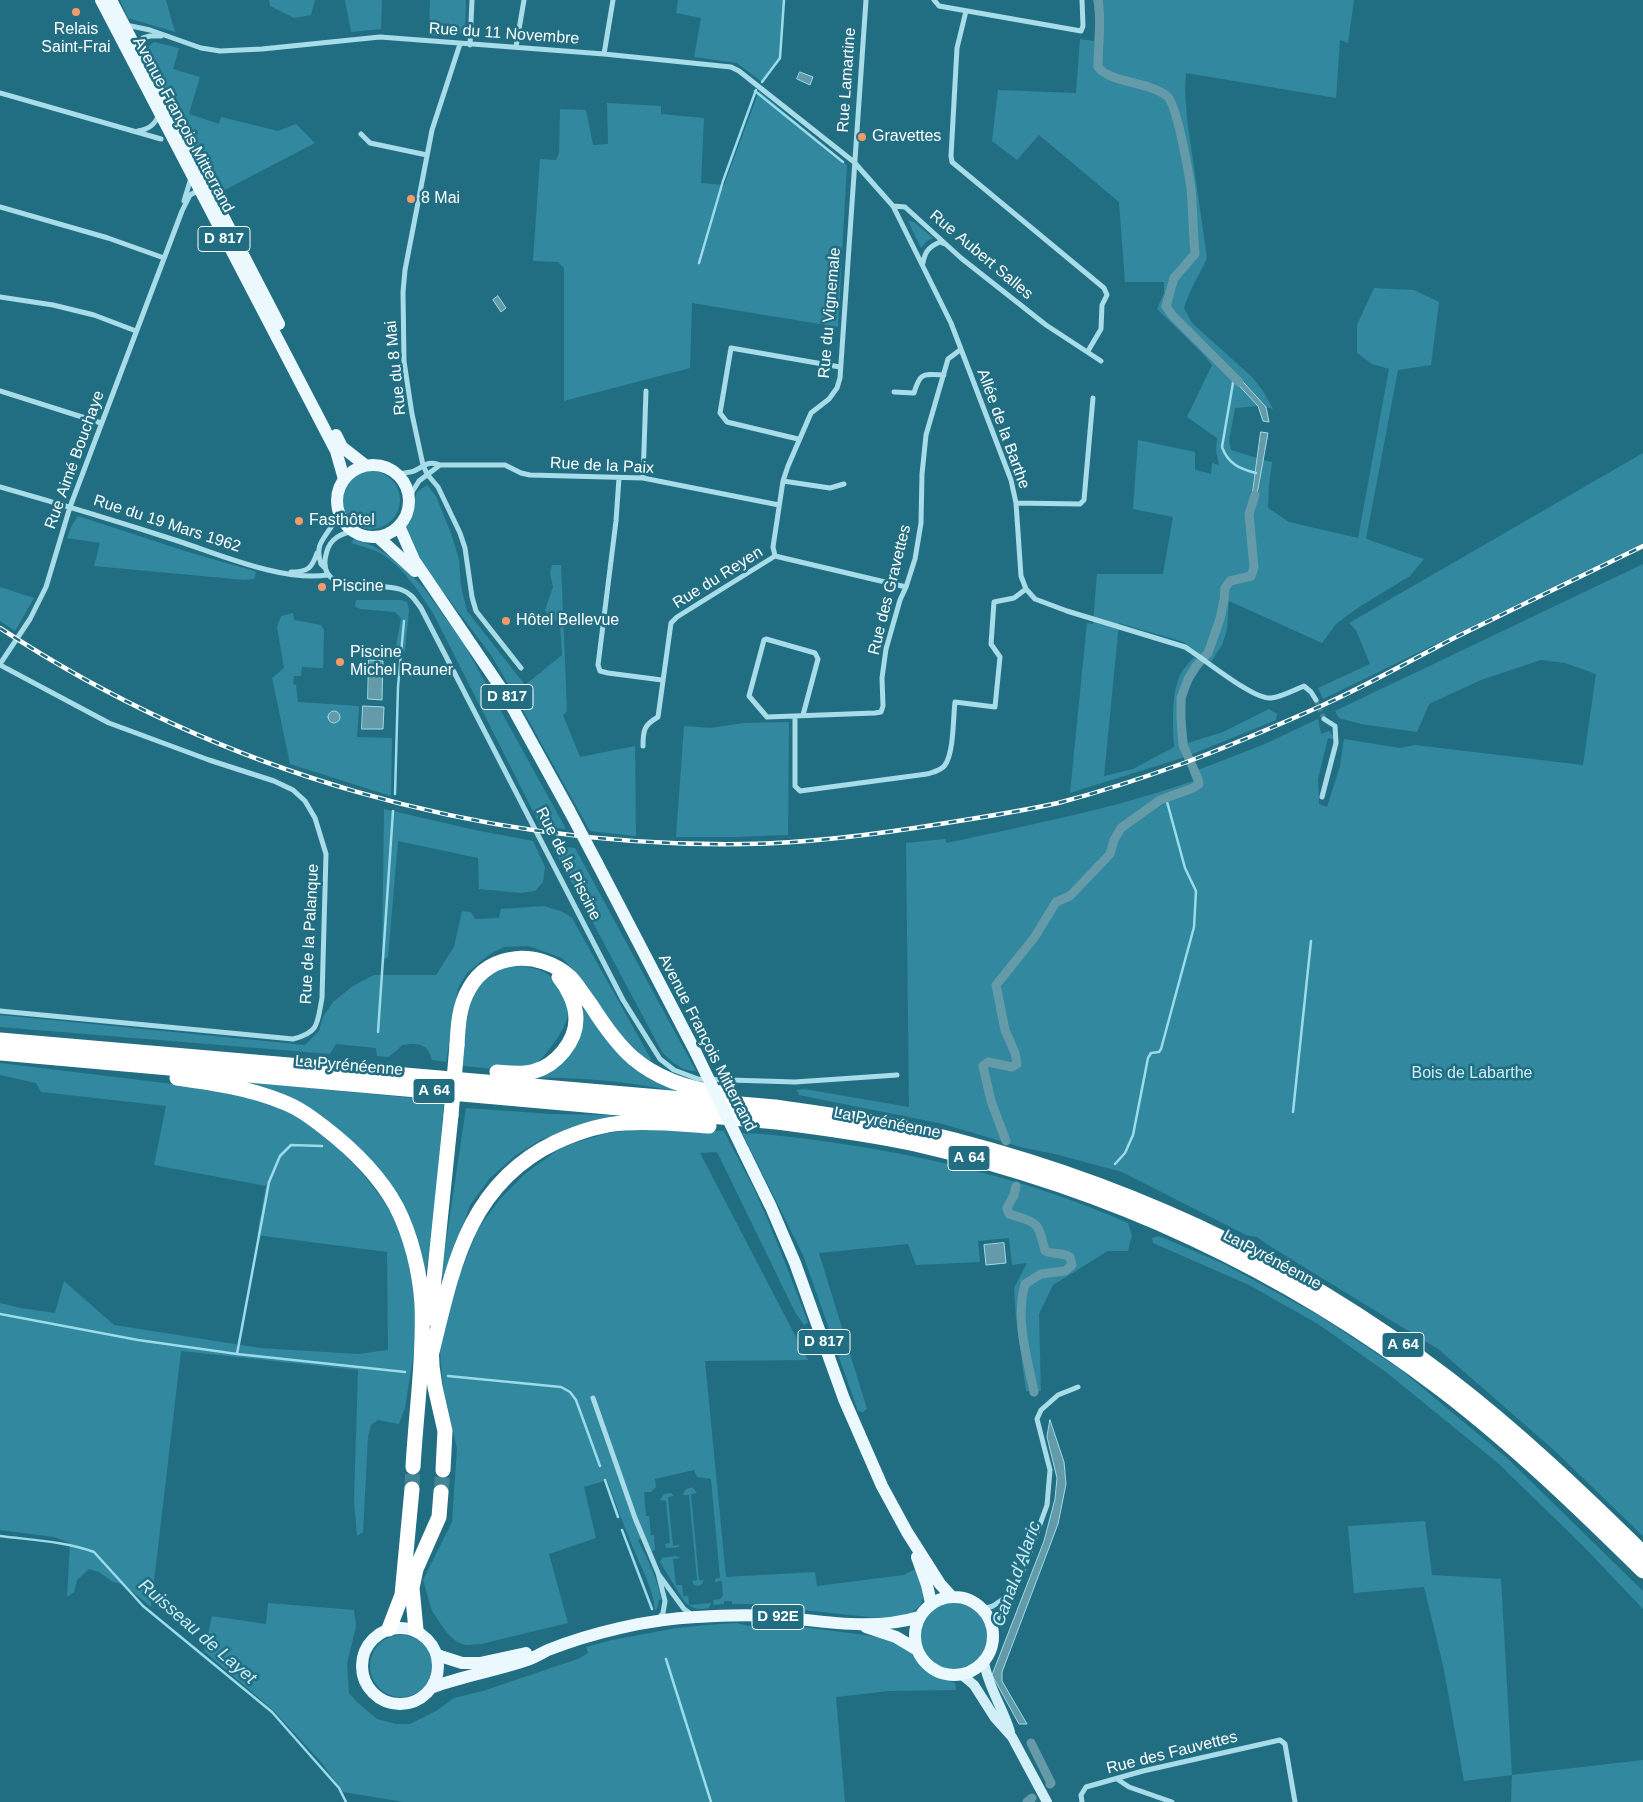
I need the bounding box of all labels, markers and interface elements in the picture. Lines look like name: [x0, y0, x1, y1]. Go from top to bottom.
marker: Relais Saint-Frai: [70, 6, 82, 18]
street label: Rue du 11 Novembre: [428, 19, 580, 49]
place label: Relais Saint-Frai: [41, 20, 111, 58]
street label: Rue Lamartine: [834, 27, 860, 133]
street label: Avenue François Mitterrand: [128, 34, 238, 216]
place label: Gravettes: [872, 127, 941, 147]
marker: Gravettes: [856, 131, 868, 143]
place label: 8 Mai: [421, 189, 460, 209]
marker: 8 Mai: [405, 193, 417, 205]
street label: Rue Aubert Salles: [925, 206, 1037, 304]
road number: D 817: [198, 226, 250, 252]
street label: Rue du Vignemale: [815, 247, 845, 379]
street label: Rue du 8 Mai: [381, 320, 411, 416]
street label: Allée de la Barthe: [972, 366, 1034, 492]
street label: Rue Aimé Bouchaye: [41, 388, 109, 532]
street label: Rue de la Paix: [550, 454, 654, 478]
street label: Rue du 19 Mars 1962: [91, 491, 243, 557]
place label: Fasthôtel: [309, 511, 375, 531]
marker: Fasthôtel: [293, 515, 305, 527]
street label: Rue des Gravettes: [865, 523, 915, 657]
street label: Rue du Reyen: [670, 543, 766, 613]
place label: Piscine: [332, 577, 384, 597]
marker: Piscine: [316, 581, 328, 593]
place label: Hôtel Bellevue: [516, 611, 619, 631]
marker: Hôtel Bellevue: [500, 615, 512, 627]
place label: Piscine Michel Rauner: [350, 643, 453, 681]
marker: Piscine Michel Rauner: [334, 656, 346, 668]
road number: D 817: [481, 684, 533, 710]
street label: Rue de la Piscine: [531, 804, 605, 924]
street label: Rue de la Palanque: [297, 863, 323, 1005]
street label: Avenue François Mitterrand: [654, 951, 760, 1135]
street label: La Pyrénéenne: [294, 1052, 404, 1080]
park label: Bois de Labarthe: [1412, 1064, 1532, 1084]
road number: A 64: [413, 1078, 455, 1104]
street label: La Pyrénéenne: [832, 1103, 942, 1143]
road number: A 64: [948, 1146, 990, 1170]
street label: La Pyrénéenne: [1220, 1226, 1324, 1294]
road number: D 817: [798, 1330, 850, 1354]
road number: A 64: [1382, 1332, 1424, 1358]
water label: Canal d'Alaric: [988, 1518, 1046, 1630]
water label: Ruisseau de Layet: [134, 1575, 260, 1689]
road number: D 92E: [752, 1604, 804, 1630]
street label: Rue des Fauvettes: [1105, 1727, 1239, 1779]

